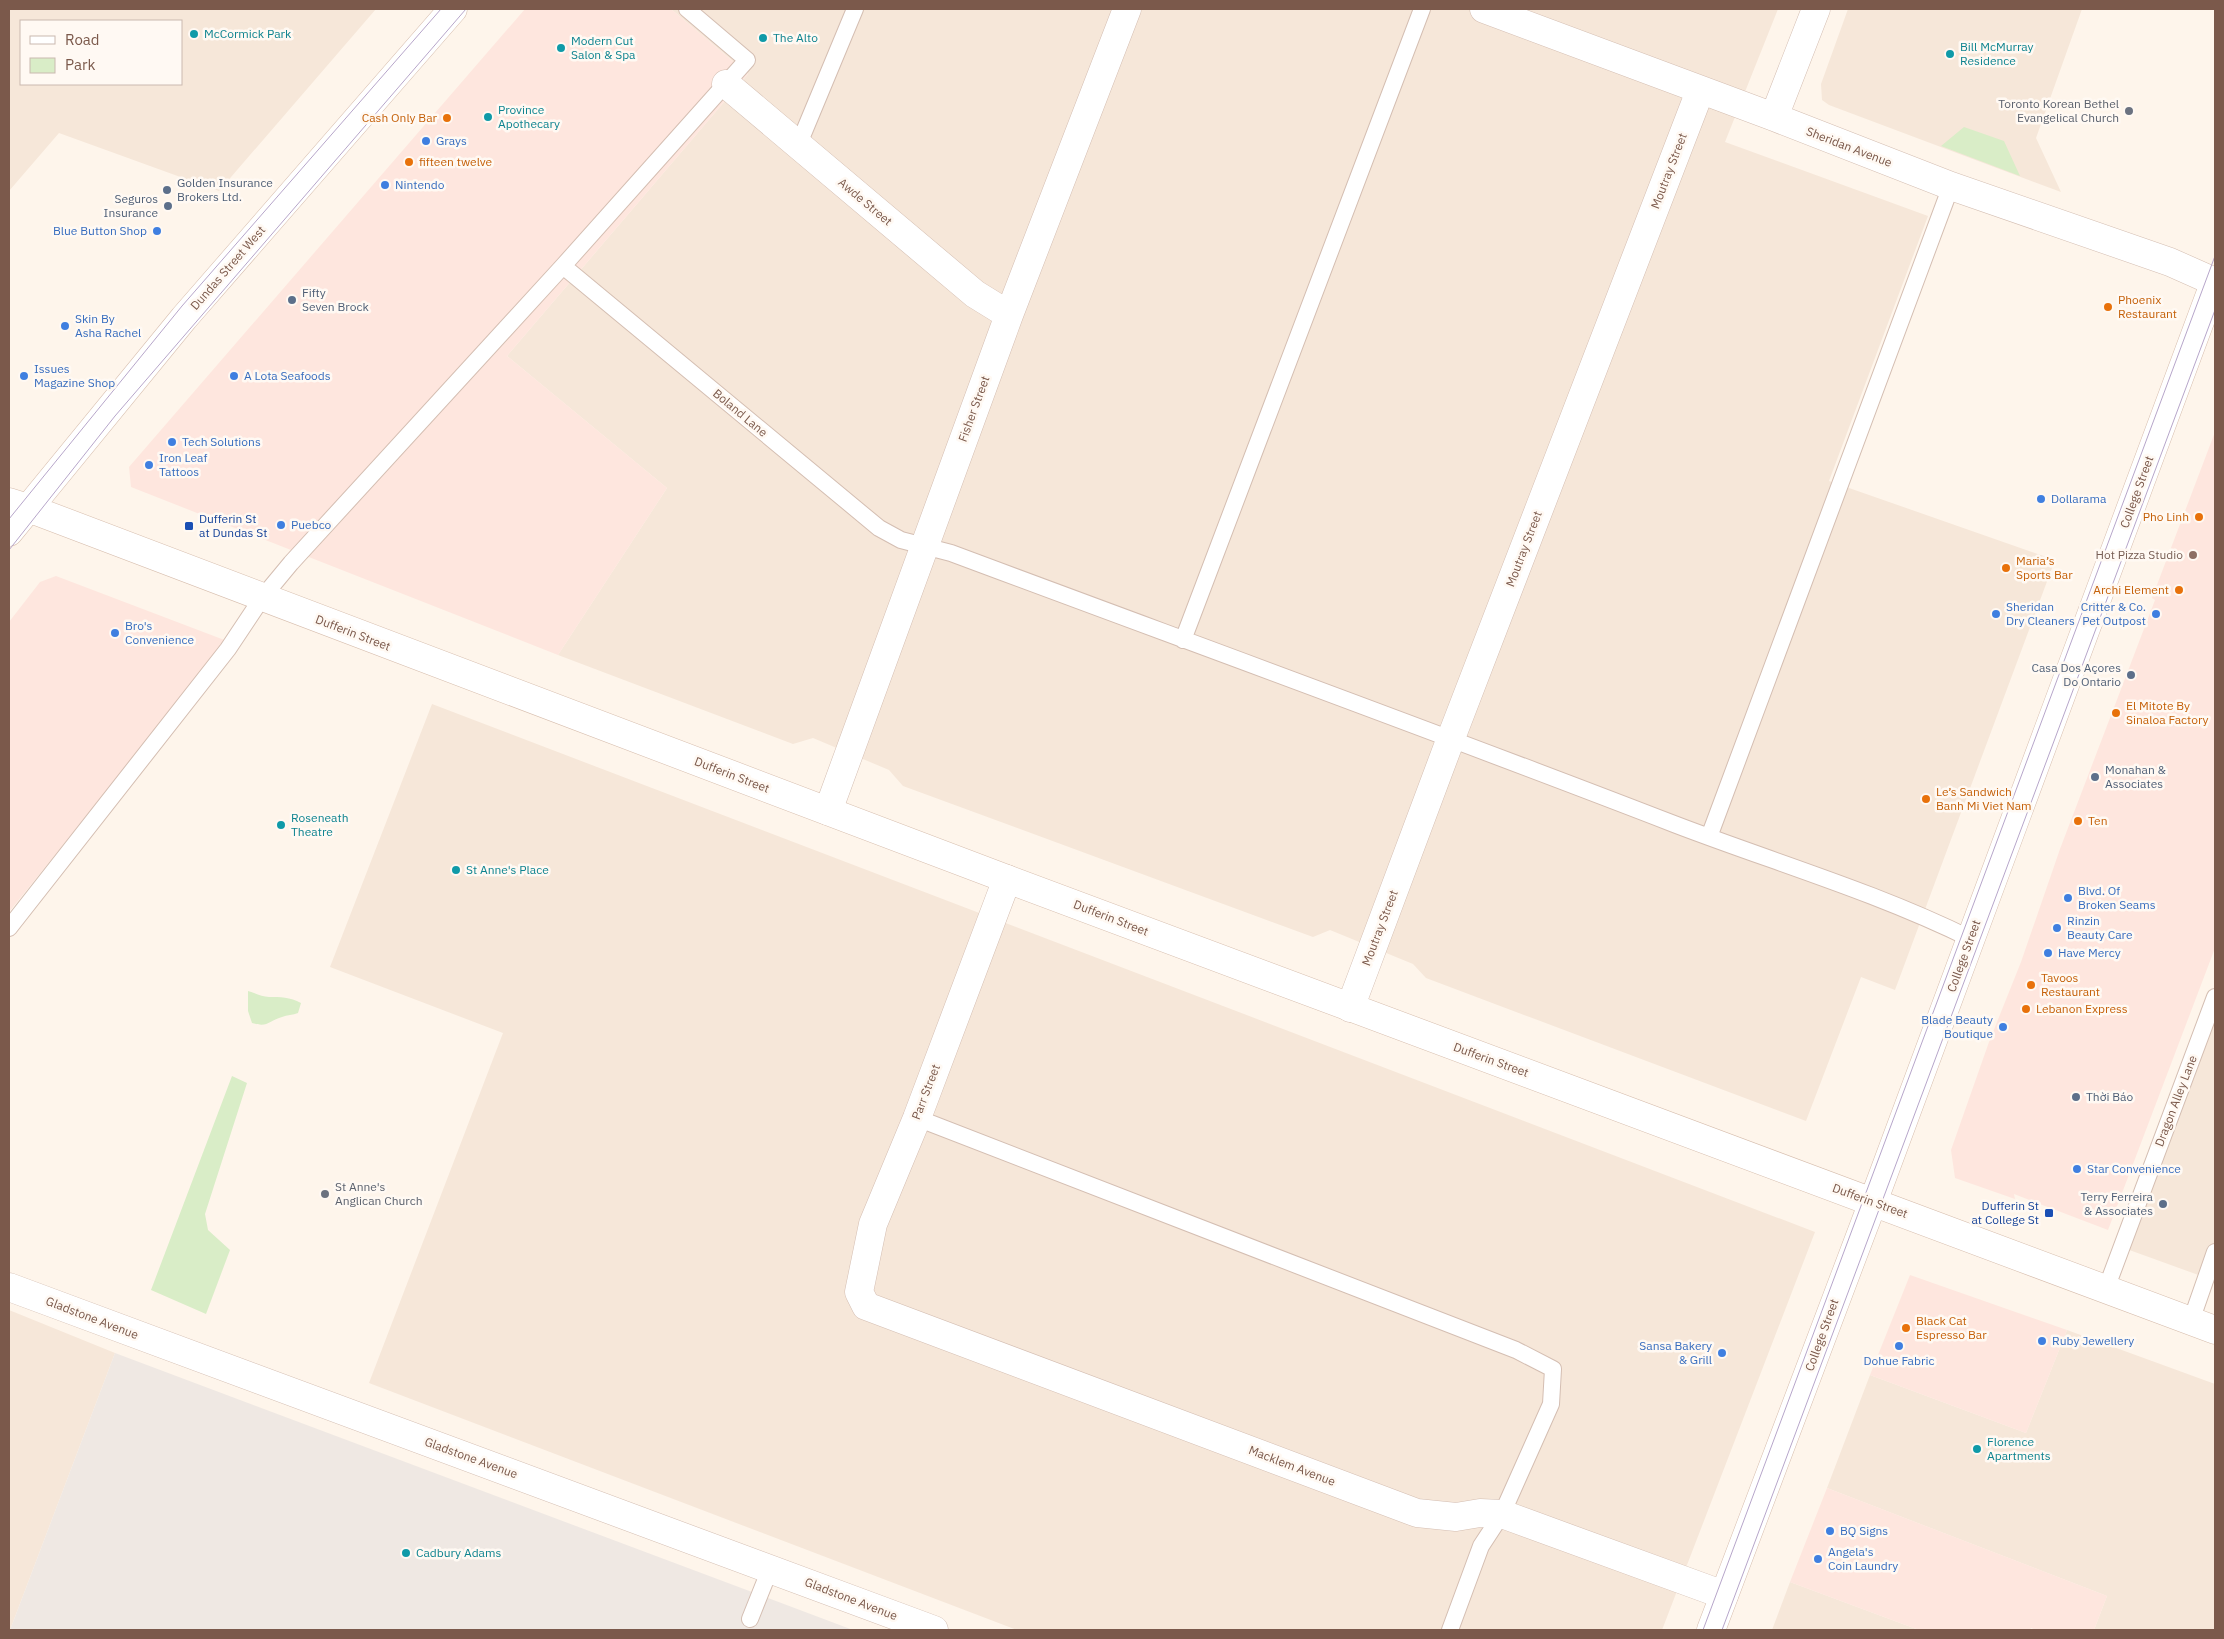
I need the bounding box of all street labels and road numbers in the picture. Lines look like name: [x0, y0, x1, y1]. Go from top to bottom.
street label: Sheridan Avenue: [1804, 123, 1895, 170]
street label: Moutray Street: [1647, 131, 1690, 211]
street label: Awde Street: [835, 175, 895, 229]
street label: Dundas Street West: [187, 223, 268, 313]
street label: Fisher Street: [955, 374, 992, 444]
street label: Boland Lane: [710, 385, 771, 440]
street label: College Street: [2117, 454, 2157, 530]
street label: Moutray Street: [1502, 509, 1545, 589]
street label: Dufferin Street: [314, 611, 393, 654]
street label: Dufferin Street: [693, 753, 772, 796]
street label: Moutray Street: [1358, 888, 1401, 968]
street label: Dufferin Street: [1072, 896, 1151, 939]
street label: College Street: [1944, 918, 1984, 994]
street label: Dufferin Street: [1451, 1039, 1531, 1080]
street label: Dragon Alley Lane: [2151, 1053, 2200, 1149]
street label: Parr Street: [908, 1062, 943, 1122]
street label: Dufferin Street: [1830, 1180, 1910, 1221]
street label: Gladstone Avenue: [44, 1293, 141, 1342]
street label: College Street: [1802, 1297, 1842, 1373]
street label: Gladstone Avenue: [423, 1434, 520, 1481]
street label: Macklem Avenue: [1247, 1442, 1338, 1489]
street label: Gladstone Avenue: [803, 1574, 900, 1623]

